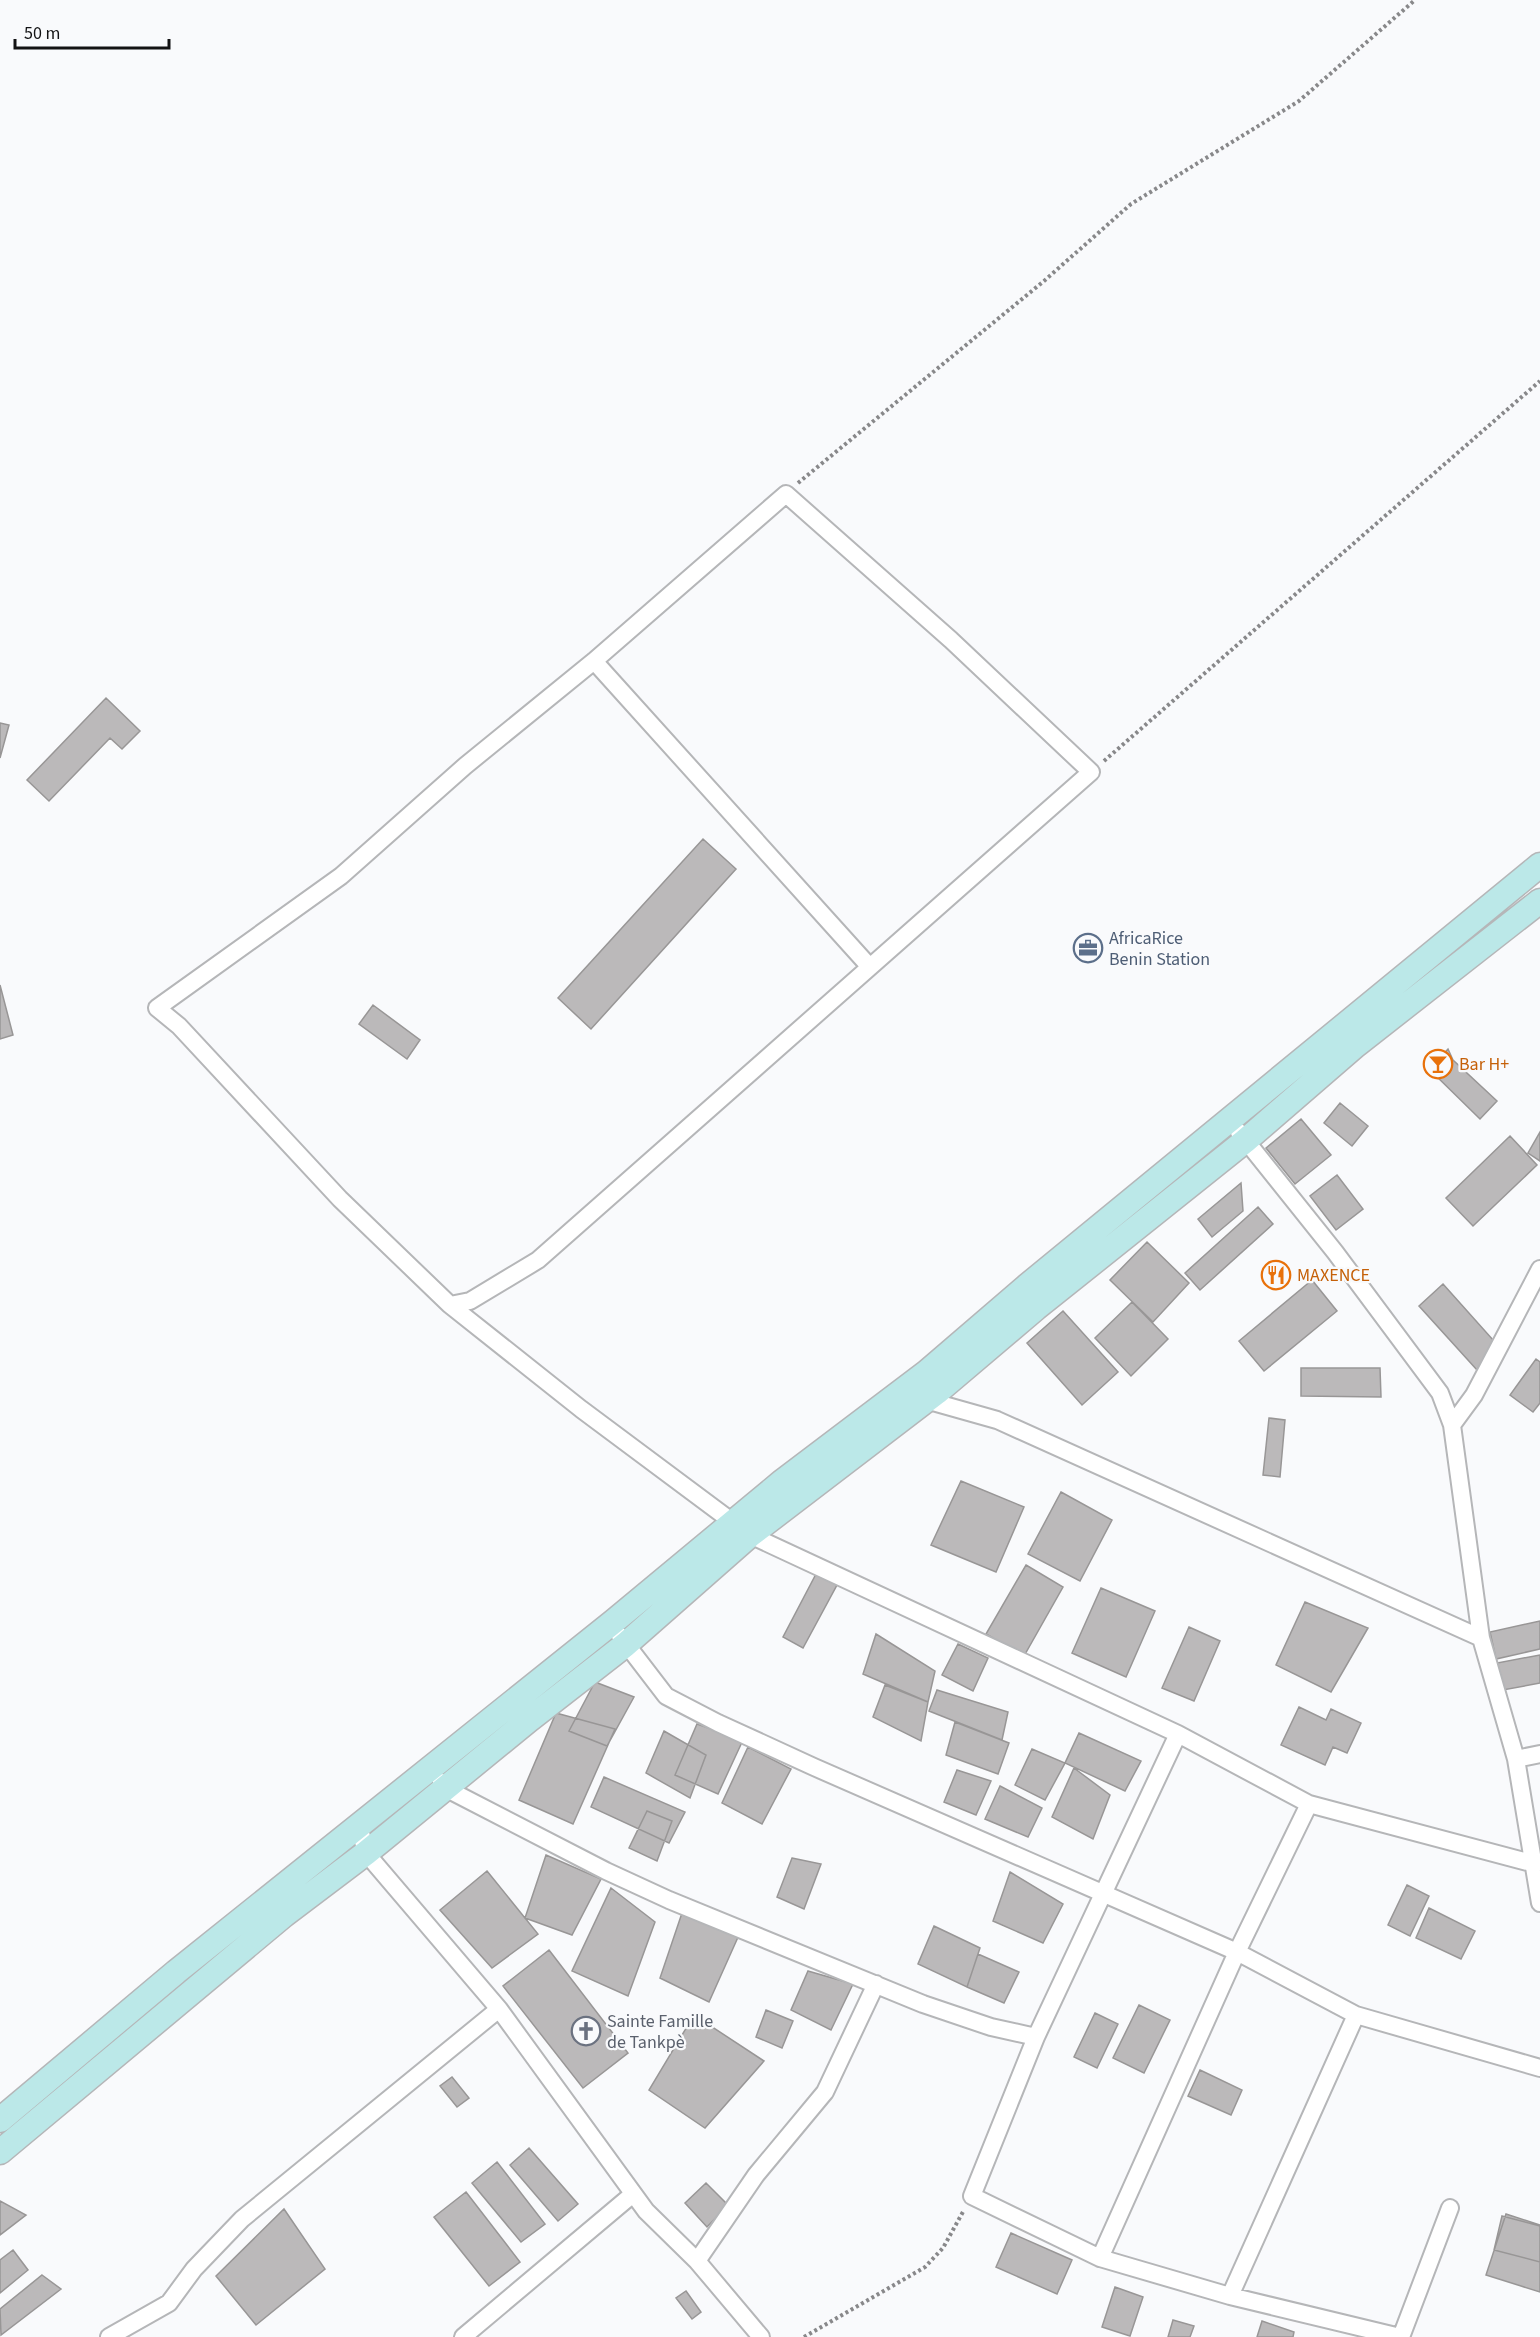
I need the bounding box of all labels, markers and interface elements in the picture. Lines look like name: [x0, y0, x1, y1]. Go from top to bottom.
scale bar: [15, 12, 170, 50]
text: 50 m: [24, 21, 60, 46]
place label: AfricaRice Benin Station: [1109, 926, 1210, 972]
office icon: AfricaRice Benin Station: [1072, 932, 1104, 964]
bar icon: Bar H+: [1422, 1048, 1454, 1080]
place label: Bar H+: [1459, 1052, 1509, 1077]
restaurant icon: MAXENCE: [1260, 1259, 1292, 1291]
place label: MAXENCE: [1297, 1263, 1370, 1288]
place label: Sainte Famille de Tankpè: [607, 2009, 713, 2055]
church icon: Sainte Famille de Tankpè: [570, 2015, 602, 2047]

